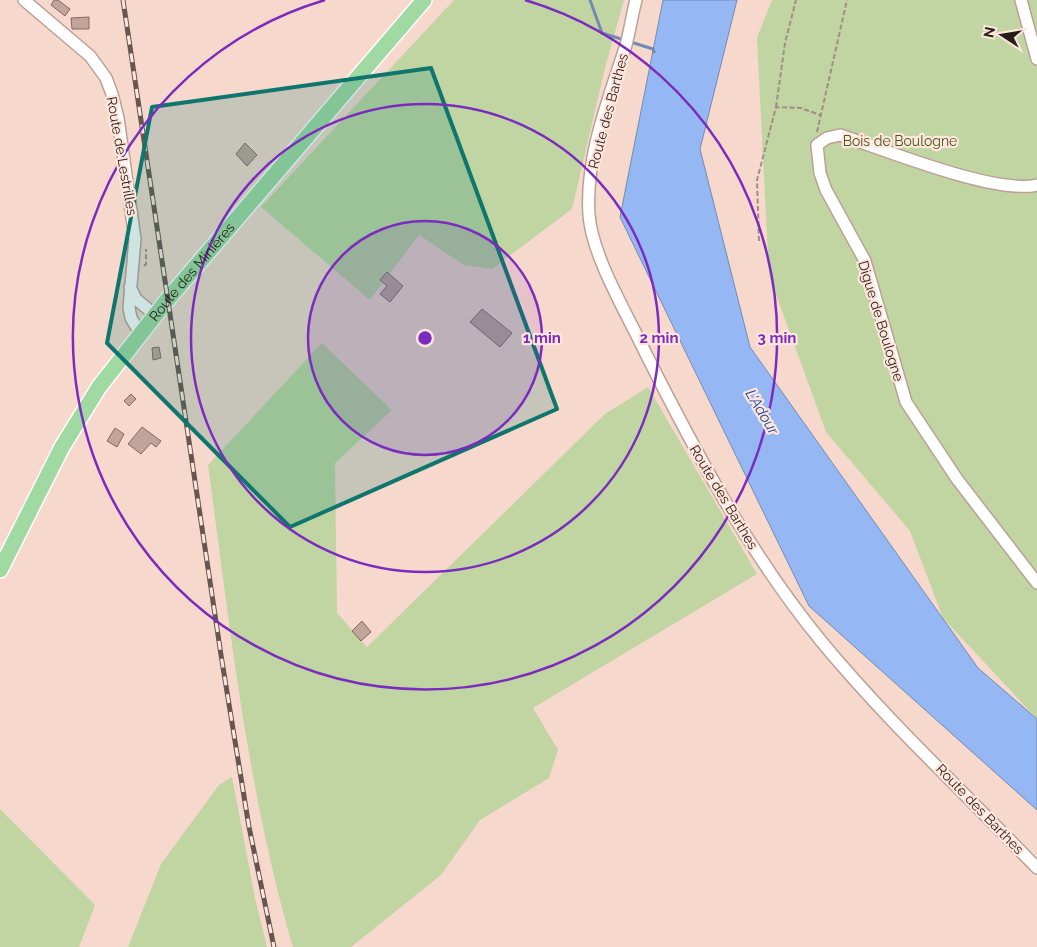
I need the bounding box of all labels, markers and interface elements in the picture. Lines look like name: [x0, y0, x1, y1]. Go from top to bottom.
north arrow: [977, 10, 1027, 60]
text: N: [980, 25, 998, 39]
street label: Route des Barthes: [585, 51, 631, 170]
street label: Route de Lestrilles: [104, 95, 140, 217]
park label: Bois de Boulogne: [843, 133, 957, 149]
street label: Route des Minières: [146, 219, 238, 324]
street label: Digue de Boulogne: [855, 259, 907, 383]
centre of rings: [416, 329, 434, 347]
text: 1 min: [523, 329, 561, 347]
text: 2 min: [640, 329, 678, 347]
text: 3 min: [758, 329, 796, 347]
water label: L'Adour: [742, 386, 783, 439]
street label: Route des Barthes: [687, 442, 762, 552]
street label: Route des Barthes: [933, 761, 1027, 857]

